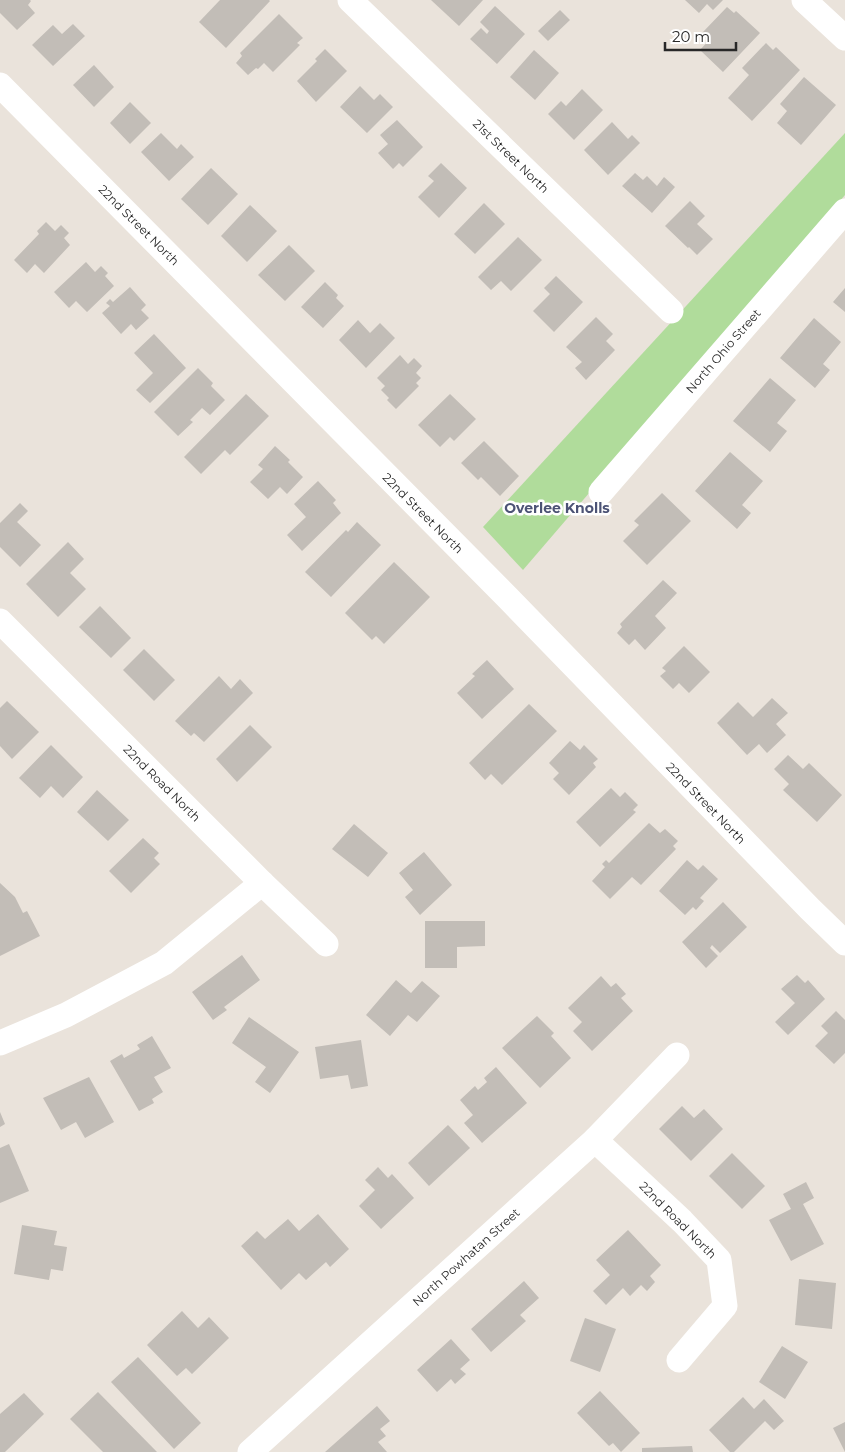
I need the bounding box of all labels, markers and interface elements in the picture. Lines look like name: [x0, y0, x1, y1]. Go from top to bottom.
scale bar: [665, 20, 736, 52]
text: 20 m: [672, 27, 710, 46]
street label: 21st Street North: [470, 116, 552, 196]
street label: 22nd Street North: [96, 182, 182, 268]
street label: North Ohio Street: [682, 306, 764, 396]
street label: 22nd Street North: [380, 470, 466, 556]
district label: Overlee Knolls: [504, 499, 610, 517]
street label: 22nd Road North: [120, 741, 204, 825]
street label: 22nd Street North: [663, 759, 749, 847]
street label: 22nd Road North: [636, 1178, 720, 1262]
street label: North Powhatan Street: [409, 1205, 523, 1309]

